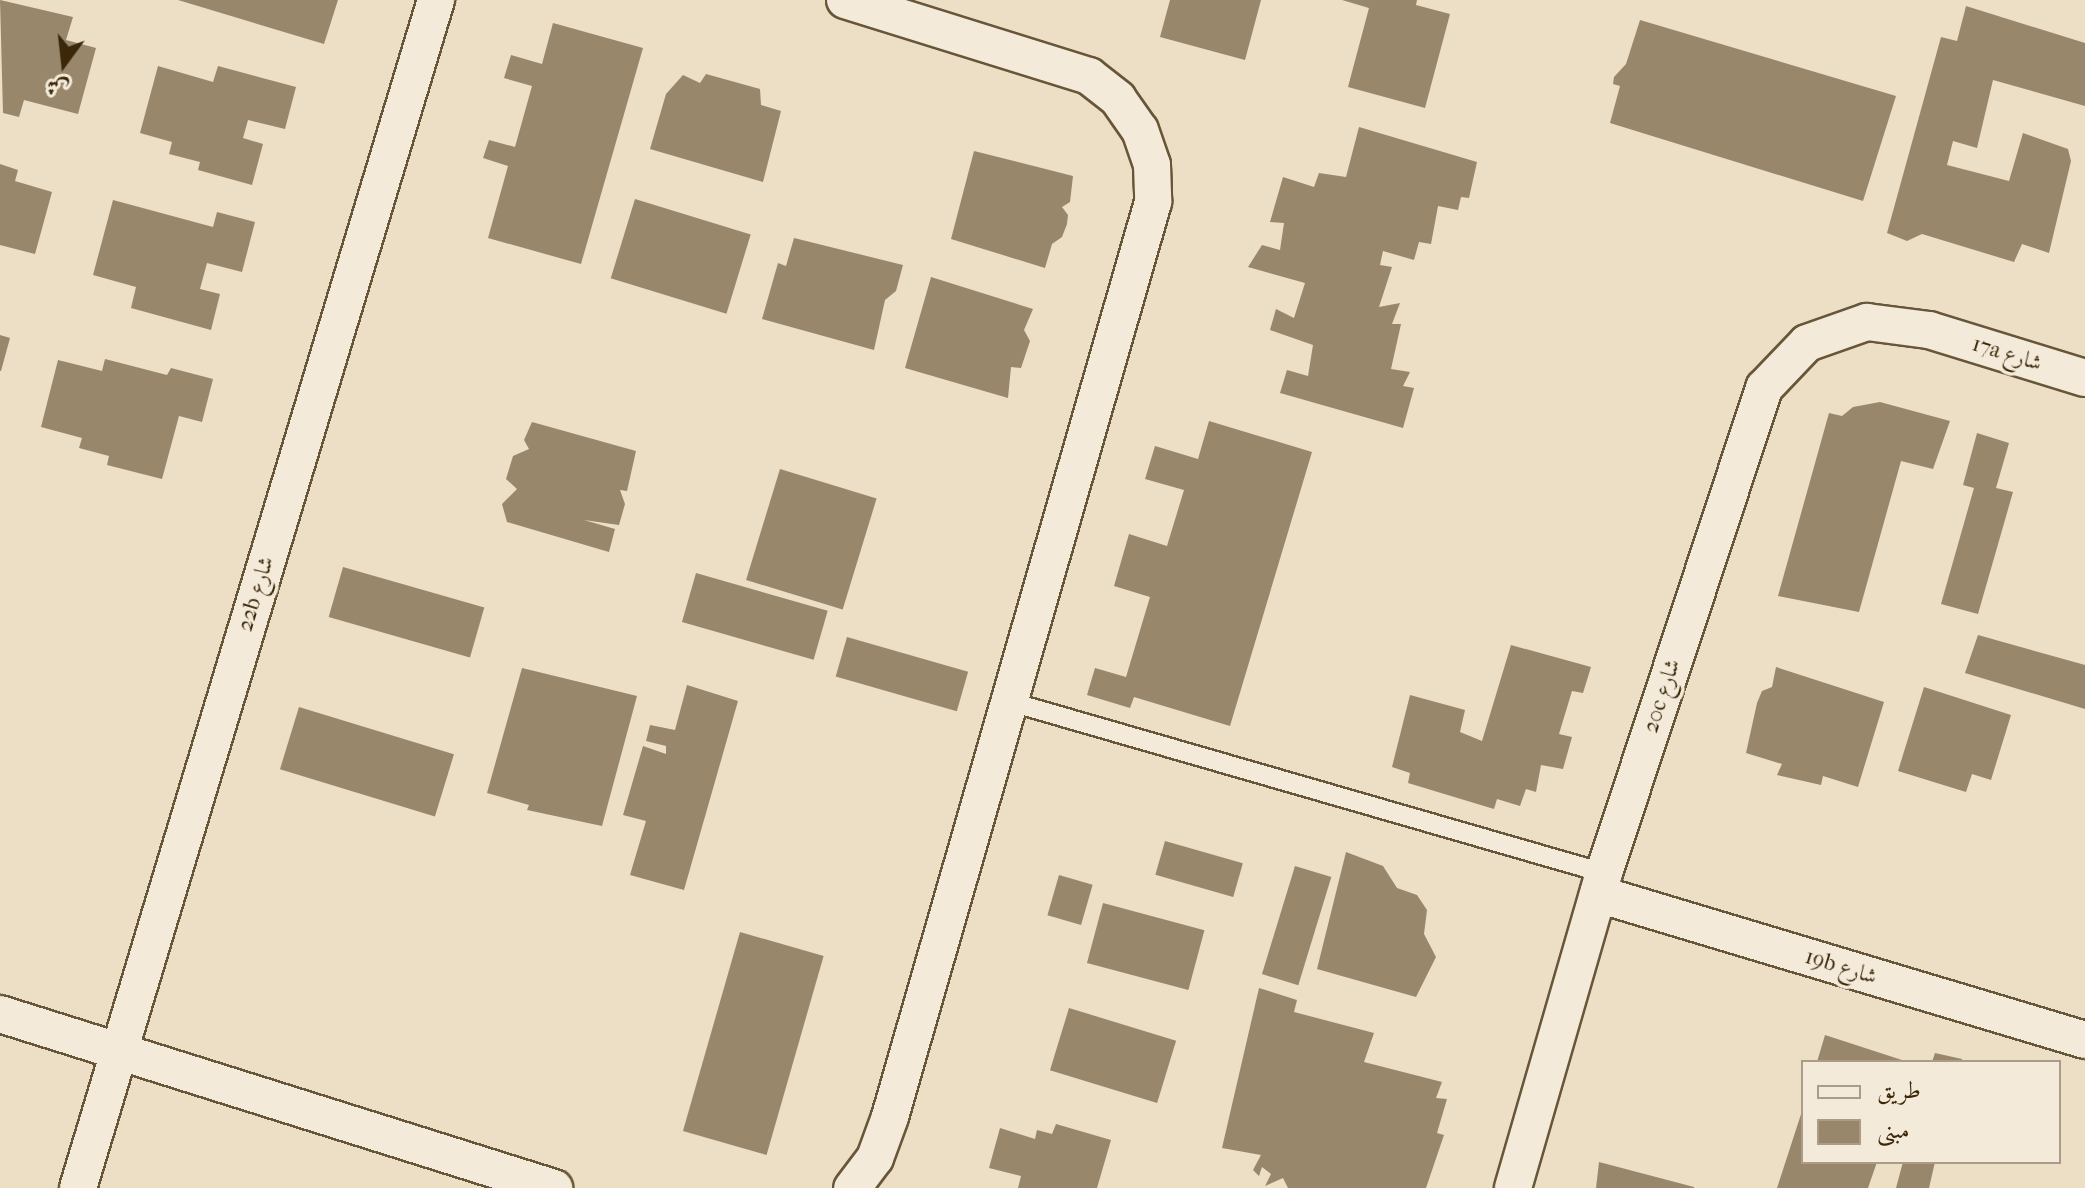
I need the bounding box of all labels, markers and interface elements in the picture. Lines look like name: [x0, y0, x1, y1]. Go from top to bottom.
north arrow: [24, 24, 104, 104]
text: ش: [44, 72, 72, 103]
street label: 17a شارع: [1969, 331, 2045, 377]
street label: 22b شارع: [232, 553, 280, 635]
street label: 20c شارع: [1638, 656, 1686, 736]
street label: 19b شارع: [1802, 944, 1880, 990]
legend: [1801, 1060, 2061, 1164]
text: طريق: [1877, 1076, 1921, 1104]
text: مبنى: [1877, 1116, 1910, 1144]

